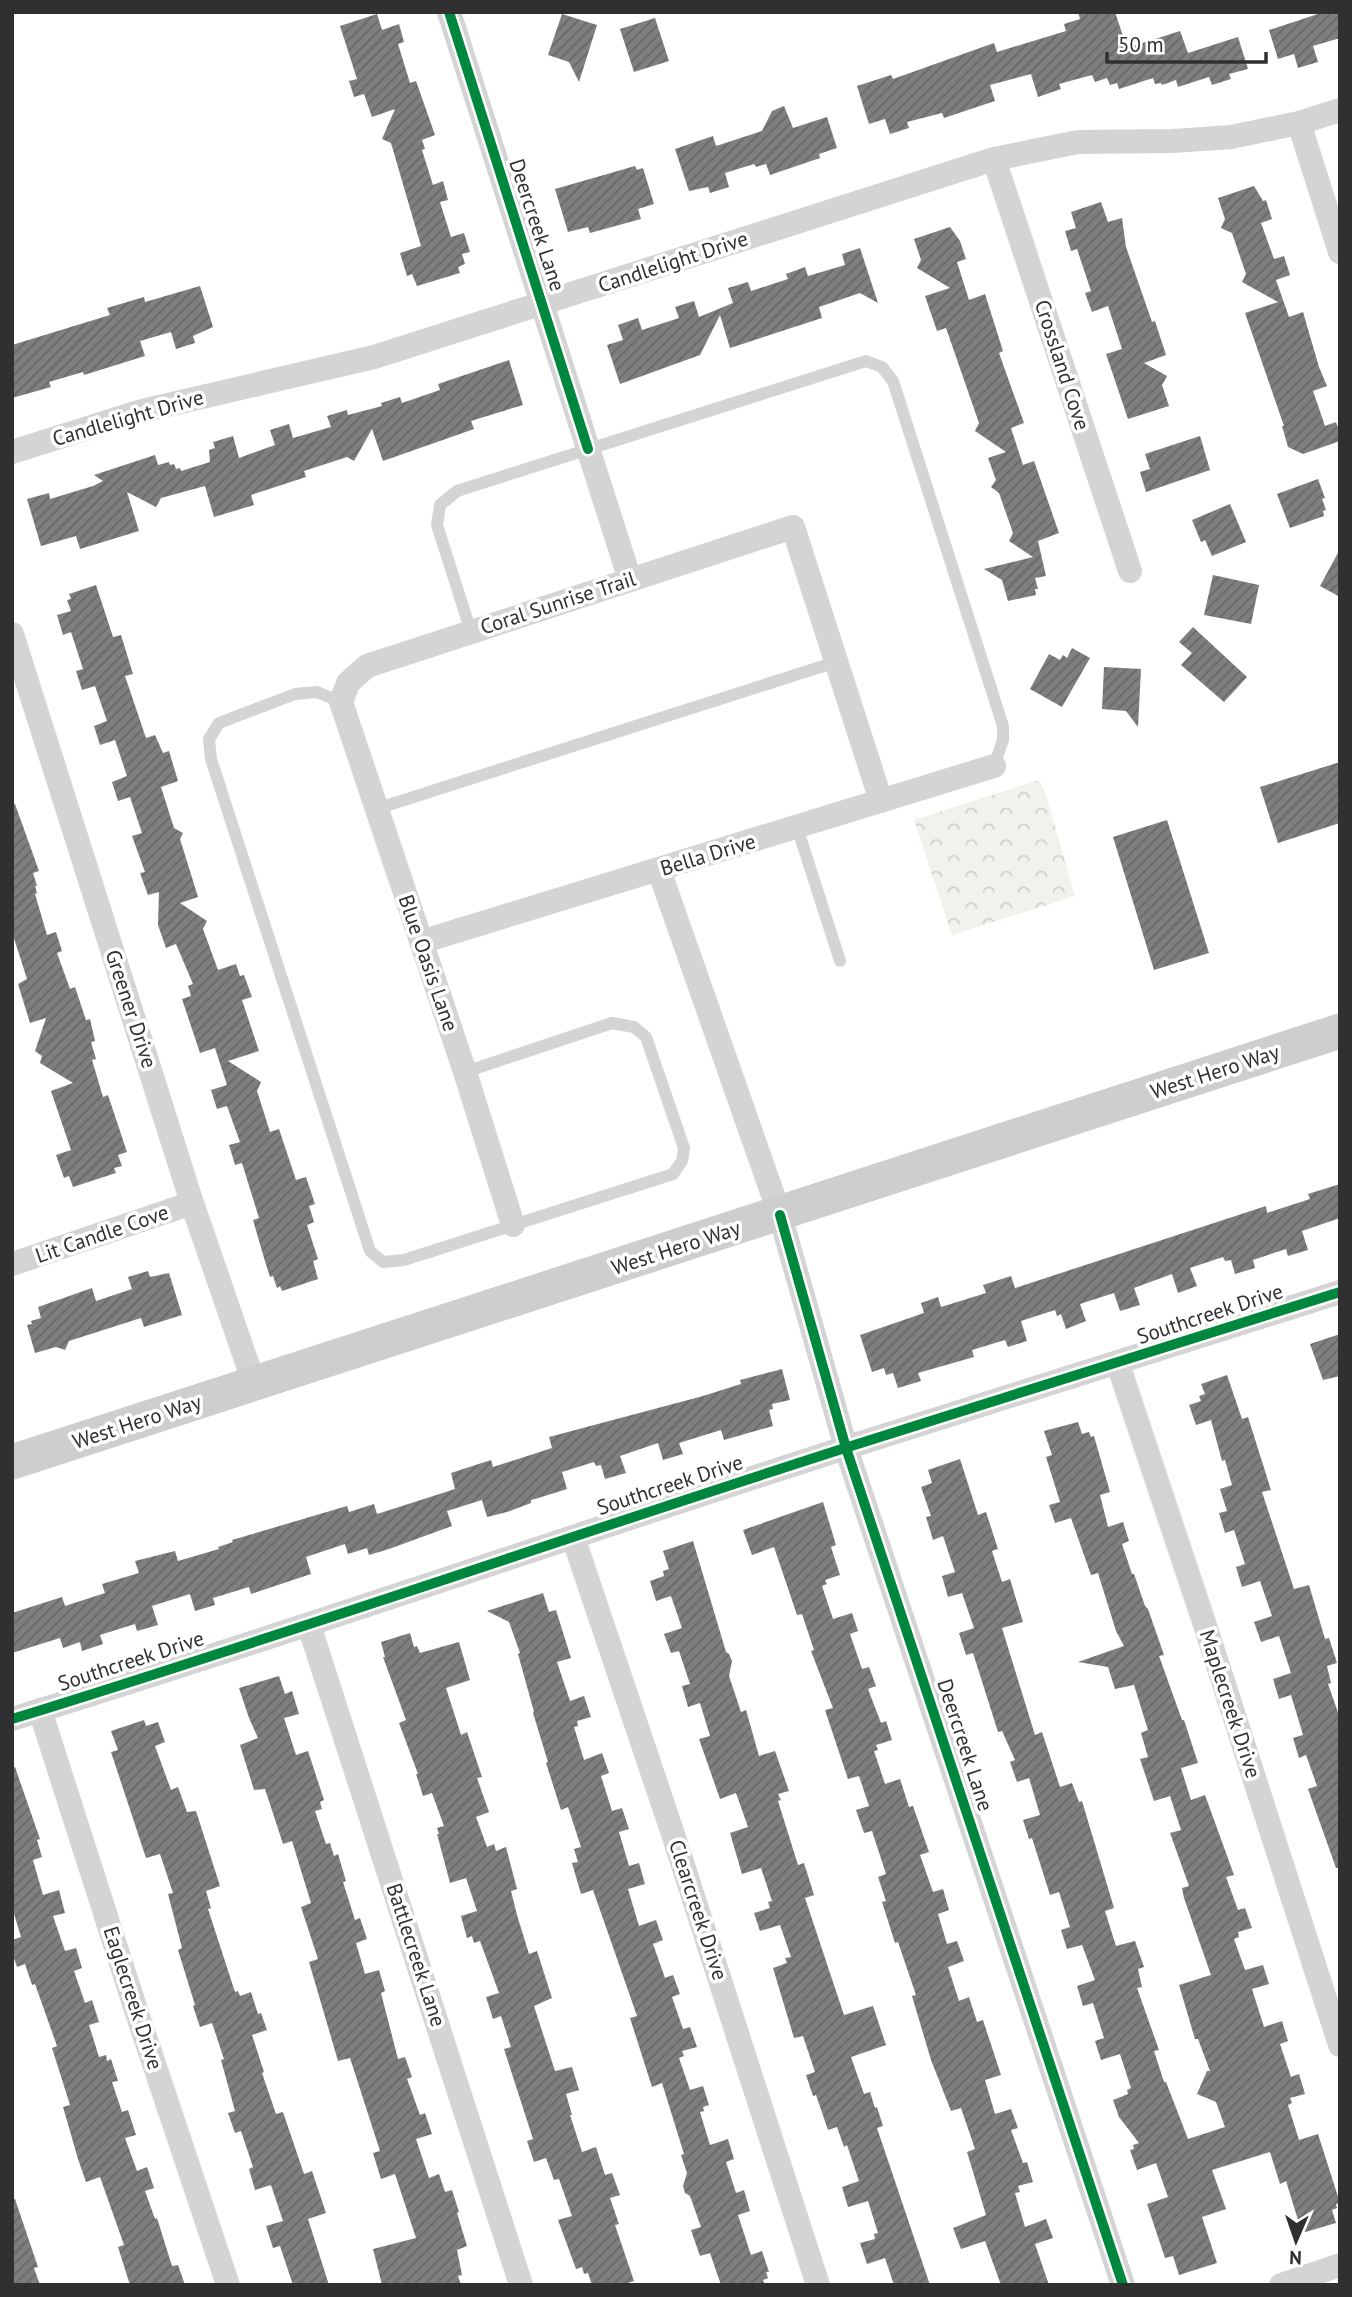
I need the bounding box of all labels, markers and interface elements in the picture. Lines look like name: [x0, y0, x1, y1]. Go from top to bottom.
scale bar: [1107, 21, 1266, 65]
text: 50 m: [1118, 31, 1164, 58]
street label: Deercreek Lane: [503, 155, 572, 295]
street label: Candlelight Drive: [595, 225, 751, 298]
street label: Crossland Cove: [1029, 296, 1096, 433]
street label: Candlelight Drive: [49, 383, 207, 452]
street label: Coral Sunrise Trail: [477, 565, 639, 640]
street label: Bella Drive: [657, 827, 759, 882]
street label: Blue Oasis Lane: [392, 891, 464, 1035]
street label: Greener Drive: [100, 946, 163, 1072]
street label: West Hero Way: [1147, 1038, 1283, 1105]
street label: Lit Candle Cove: [32, 1198, 172, 1269]
street label: West Hero Way: [608, 1214, 744, 1281]
street label: Southcreek Drive: [1133, 1277, 1286, 1350]
street label: West Hero Way: [69, 1388, 205, 1455]
street label: Southcreek Drive: [593, 1448, 746, 1521]
street label: Southcreek Drive: [54, 1624, 207, 1697]
street label: Maplecreek Drive: [1194, 1626, 1267, 1782]
street label: Deercreek Lane: [931, 1675, 1000, 1815]
street label: Clearcreek Drive: [663, 1836, 734, 1984]
street label: Battlecreek Lane: [381, 1880, 452, 2030]
street label: Eaglecreek Drive: [98, 1923, 169, 2073]
north arrow: [1261, 2206, 1331, 2276]
text: N: [1289, 2246, 1302, 2270]

